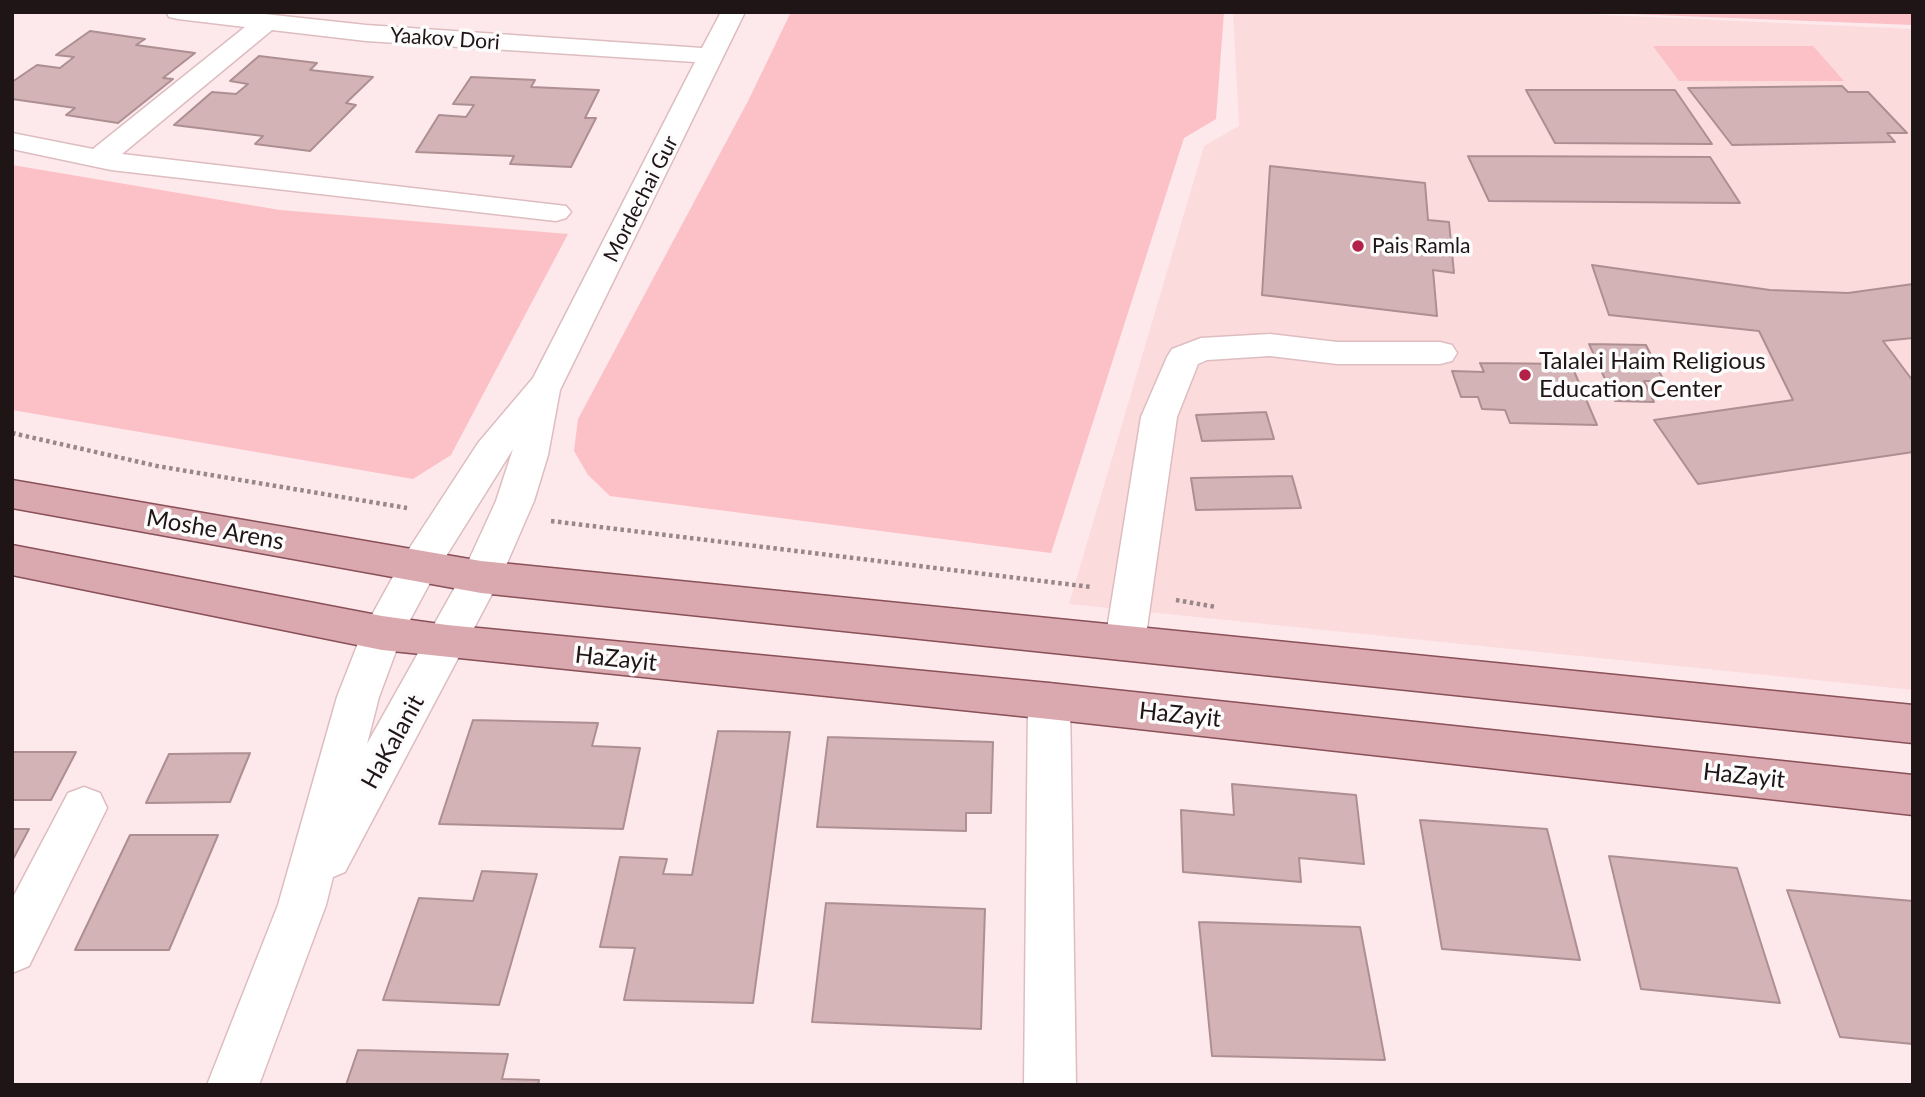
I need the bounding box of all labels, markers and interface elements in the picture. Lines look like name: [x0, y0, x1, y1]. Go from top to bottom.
street label: Yaakov Dori: [389, 23, 501, 55]
street label: Mordechai Gur: [598, 132, 684, 266]
place label: Pais Ramla: [1372, 233, 1470, 259]
marker: Pais Ramla: [1350, 238, 1366, 254]
place label: Talalei Haim Religious Education Center: [1539, 347, 1766, 403]
marker: Talalei Haim Religious Education Center: [1517, 367, 1533, 383]
street label: Moshe Arens: [144, 504, 286, 556]
street label: HaZayit: [574, 640, 658, 678]
street label: HaKalanit: [355, 690, 431, 794]
street label: HaZayit: [1138, 696, 1222, 734]
street label: HaZayit: [1702, 757, 1786, 795]

